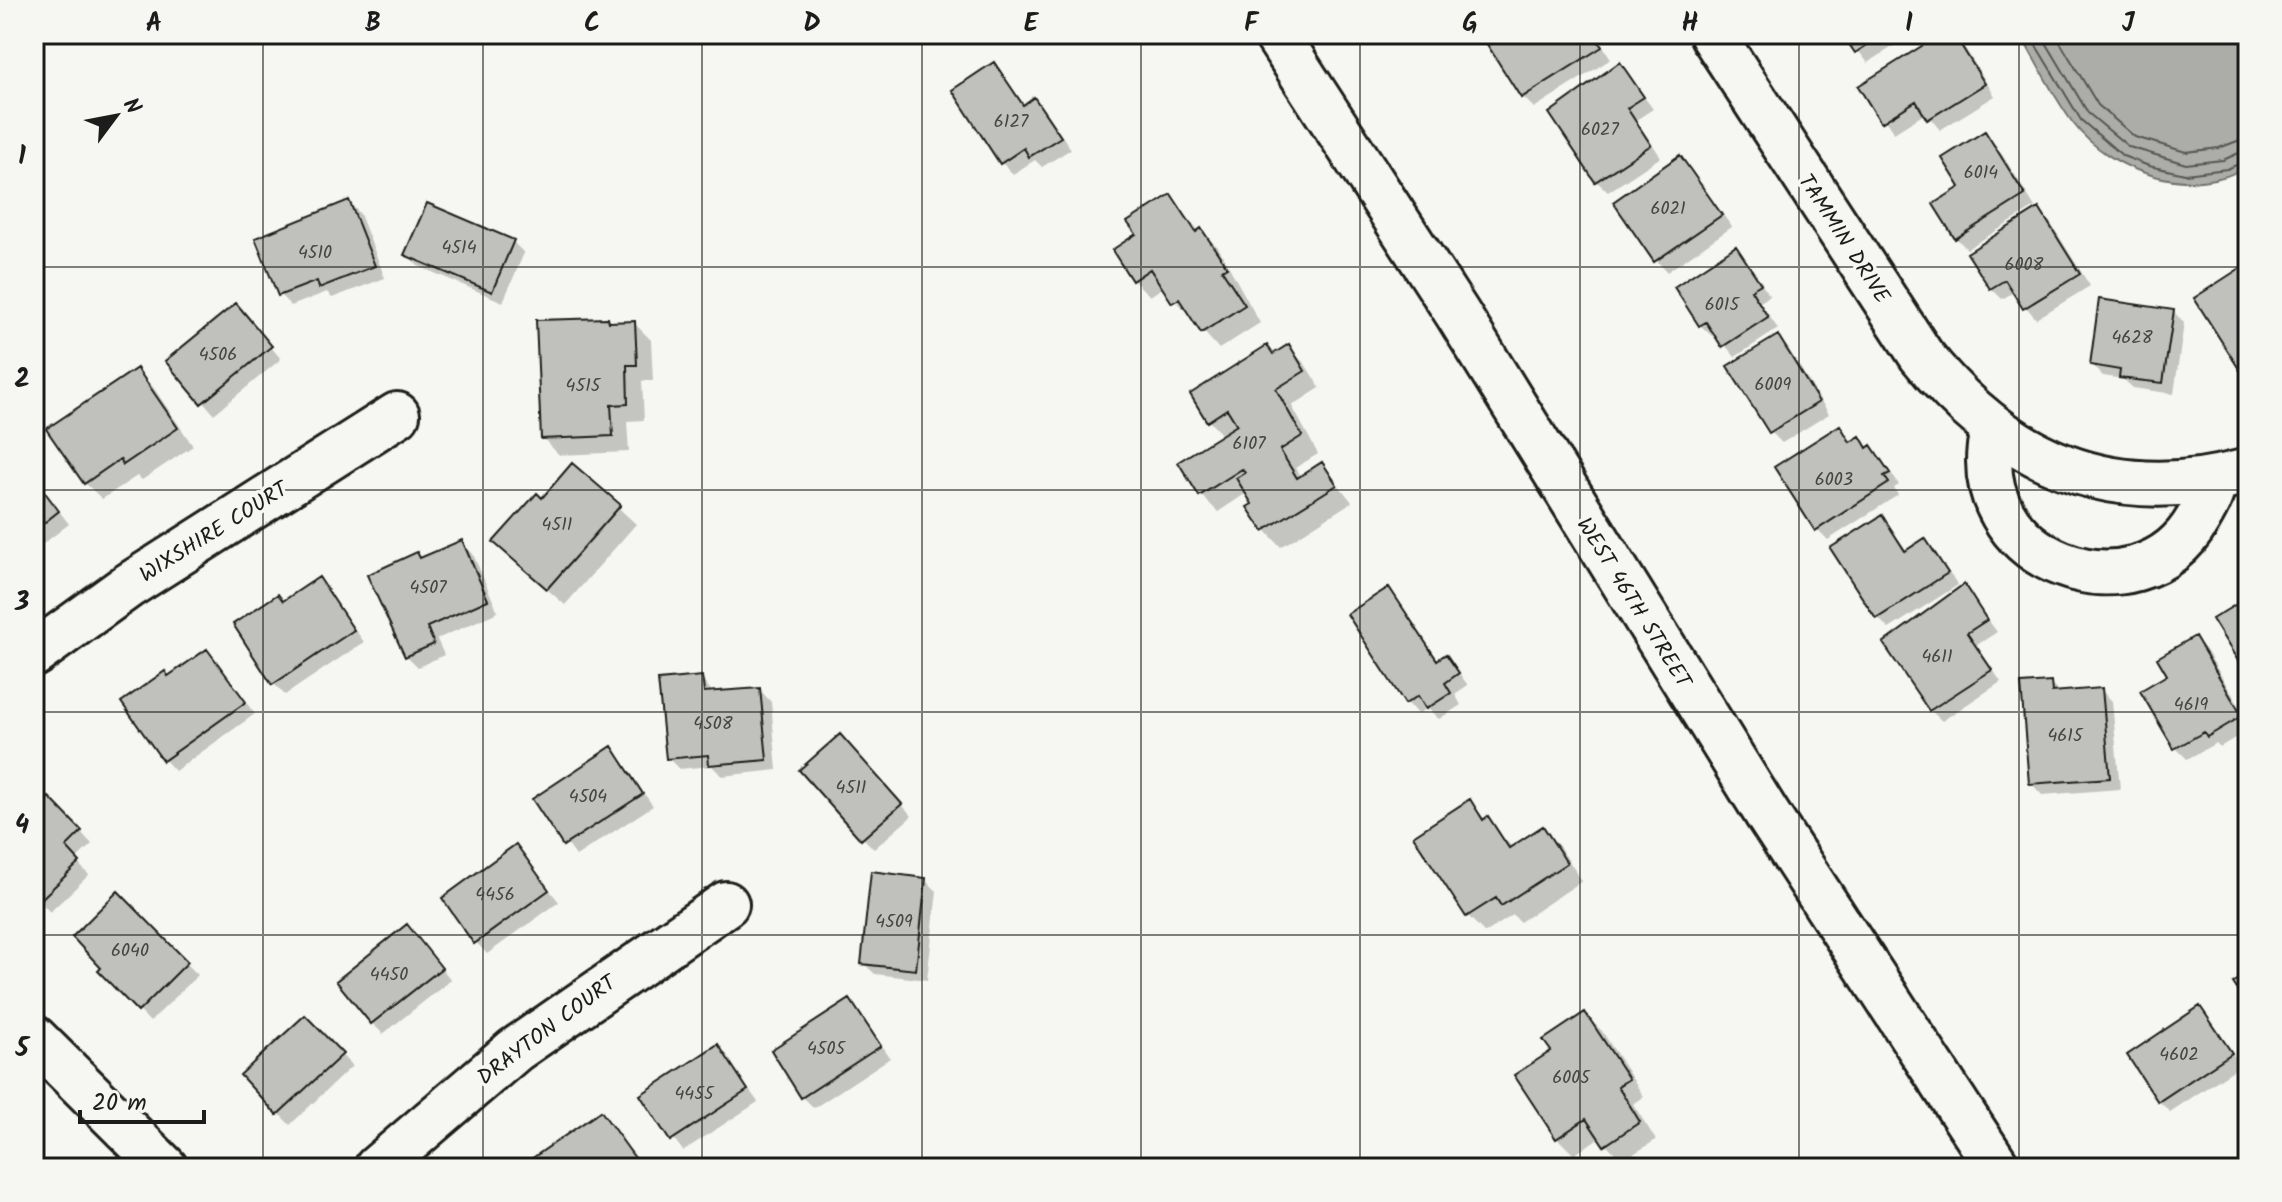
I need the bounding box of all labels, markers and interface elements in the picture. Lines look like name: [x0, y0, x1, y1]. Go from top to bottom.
text: A: [146, 3, 162, 45]
text: B: [365, 3, 381, 45]
text: C: [584, 3, 600, 45]
text: D: [803, 3, 821, 45]
text: E: [1024, 3, 1040, 45]
text: F: [1244, 3, 1260, 45]
text: G: [1462, 3, 1478, 45]
text: H: [1682, 3, 1699, 45]
text: I: [1905, 3, 1913, 45]
text: J: [2122, 3, 2136, 45]
north arrow: [76, 76, 156, 156]
text: N: [112, 92, 149, 122]
house number: 6127: [994, 108, 1029, 137]
house number: 6027: [1581, 116, 1620, 145]
text: 1: [18, 136, 26, 178]
house number: 6014: [1964, 159, 1998, 188]
street label: TAMMIN DRIVE: [1788, 167, 1899, 312]
house number: 6021: [1650, 195, 1686, 224]
house number: 4514: [441, 234, 477, 263]
house number: 4510: [298, 239, 332, 268]
house number: 6008: [2005, 251, 2044, 280]
house number: 6015: [1705, 291, 1740, 320]
house number: 4628: [2111, 324, 2153, 353]
house number: 4506: [199, 341, 237, 370]
text: 2: [14, 359, 30, 401]
house number: 6009: [1755, 371, 1792, 400]
house number: 4515: [566, 372, 602, 401]
house number: 6107: [1233, 430, 1266, 459]
house number: 6003: [1815, 466, 1853, 495]
street label: WIXSHIRE COURT: [133, 472, 298, 593]
house number: 4511: [542, 511, 572, 540]
street label: WEST 46TH STREET: [1566, 511, 1701, 698]
house number: 4507: [410, 574, 447, 603]
text: 3: [14, 582, 29, 624]
house number: 4611: [1921, 643, 1953, 672]
house number: 4619: [2174, 691, 2208, 720]
house number: 4508: [693, 710, 733, 739]
house number: 4615: [2047, 722, 2084, 751]
house number: 4511: [836, 774, 866, 803]
house number: 4504: [569, 783, 607, 812]
text: 4: [15, 805, 29, 847]
house number: 4456: [475, 881, 515, 910]
house number: 4509: [875, 908, 913, 937]
house number: 6040: [111, 937, 149, 966]
house number: 4450: [370, 961, 408, 990]
street label: DRAYTON COURT: [470, 966, 626, 1095]
text: 5: [14, 1028, 30, 1070]
house number: 4505: [807, 1035, 846, 1064]
house number: 4602: [2159, 1041, 2199, 1070]
house number: 6005: [1552, 1064, 1591, 1093]
scale bar: [80, 1074, 204, 1124]
house number: 4455: [674, 1080, 715, 1109]
text: 20 m: [92, 1084, 147, 1123]

